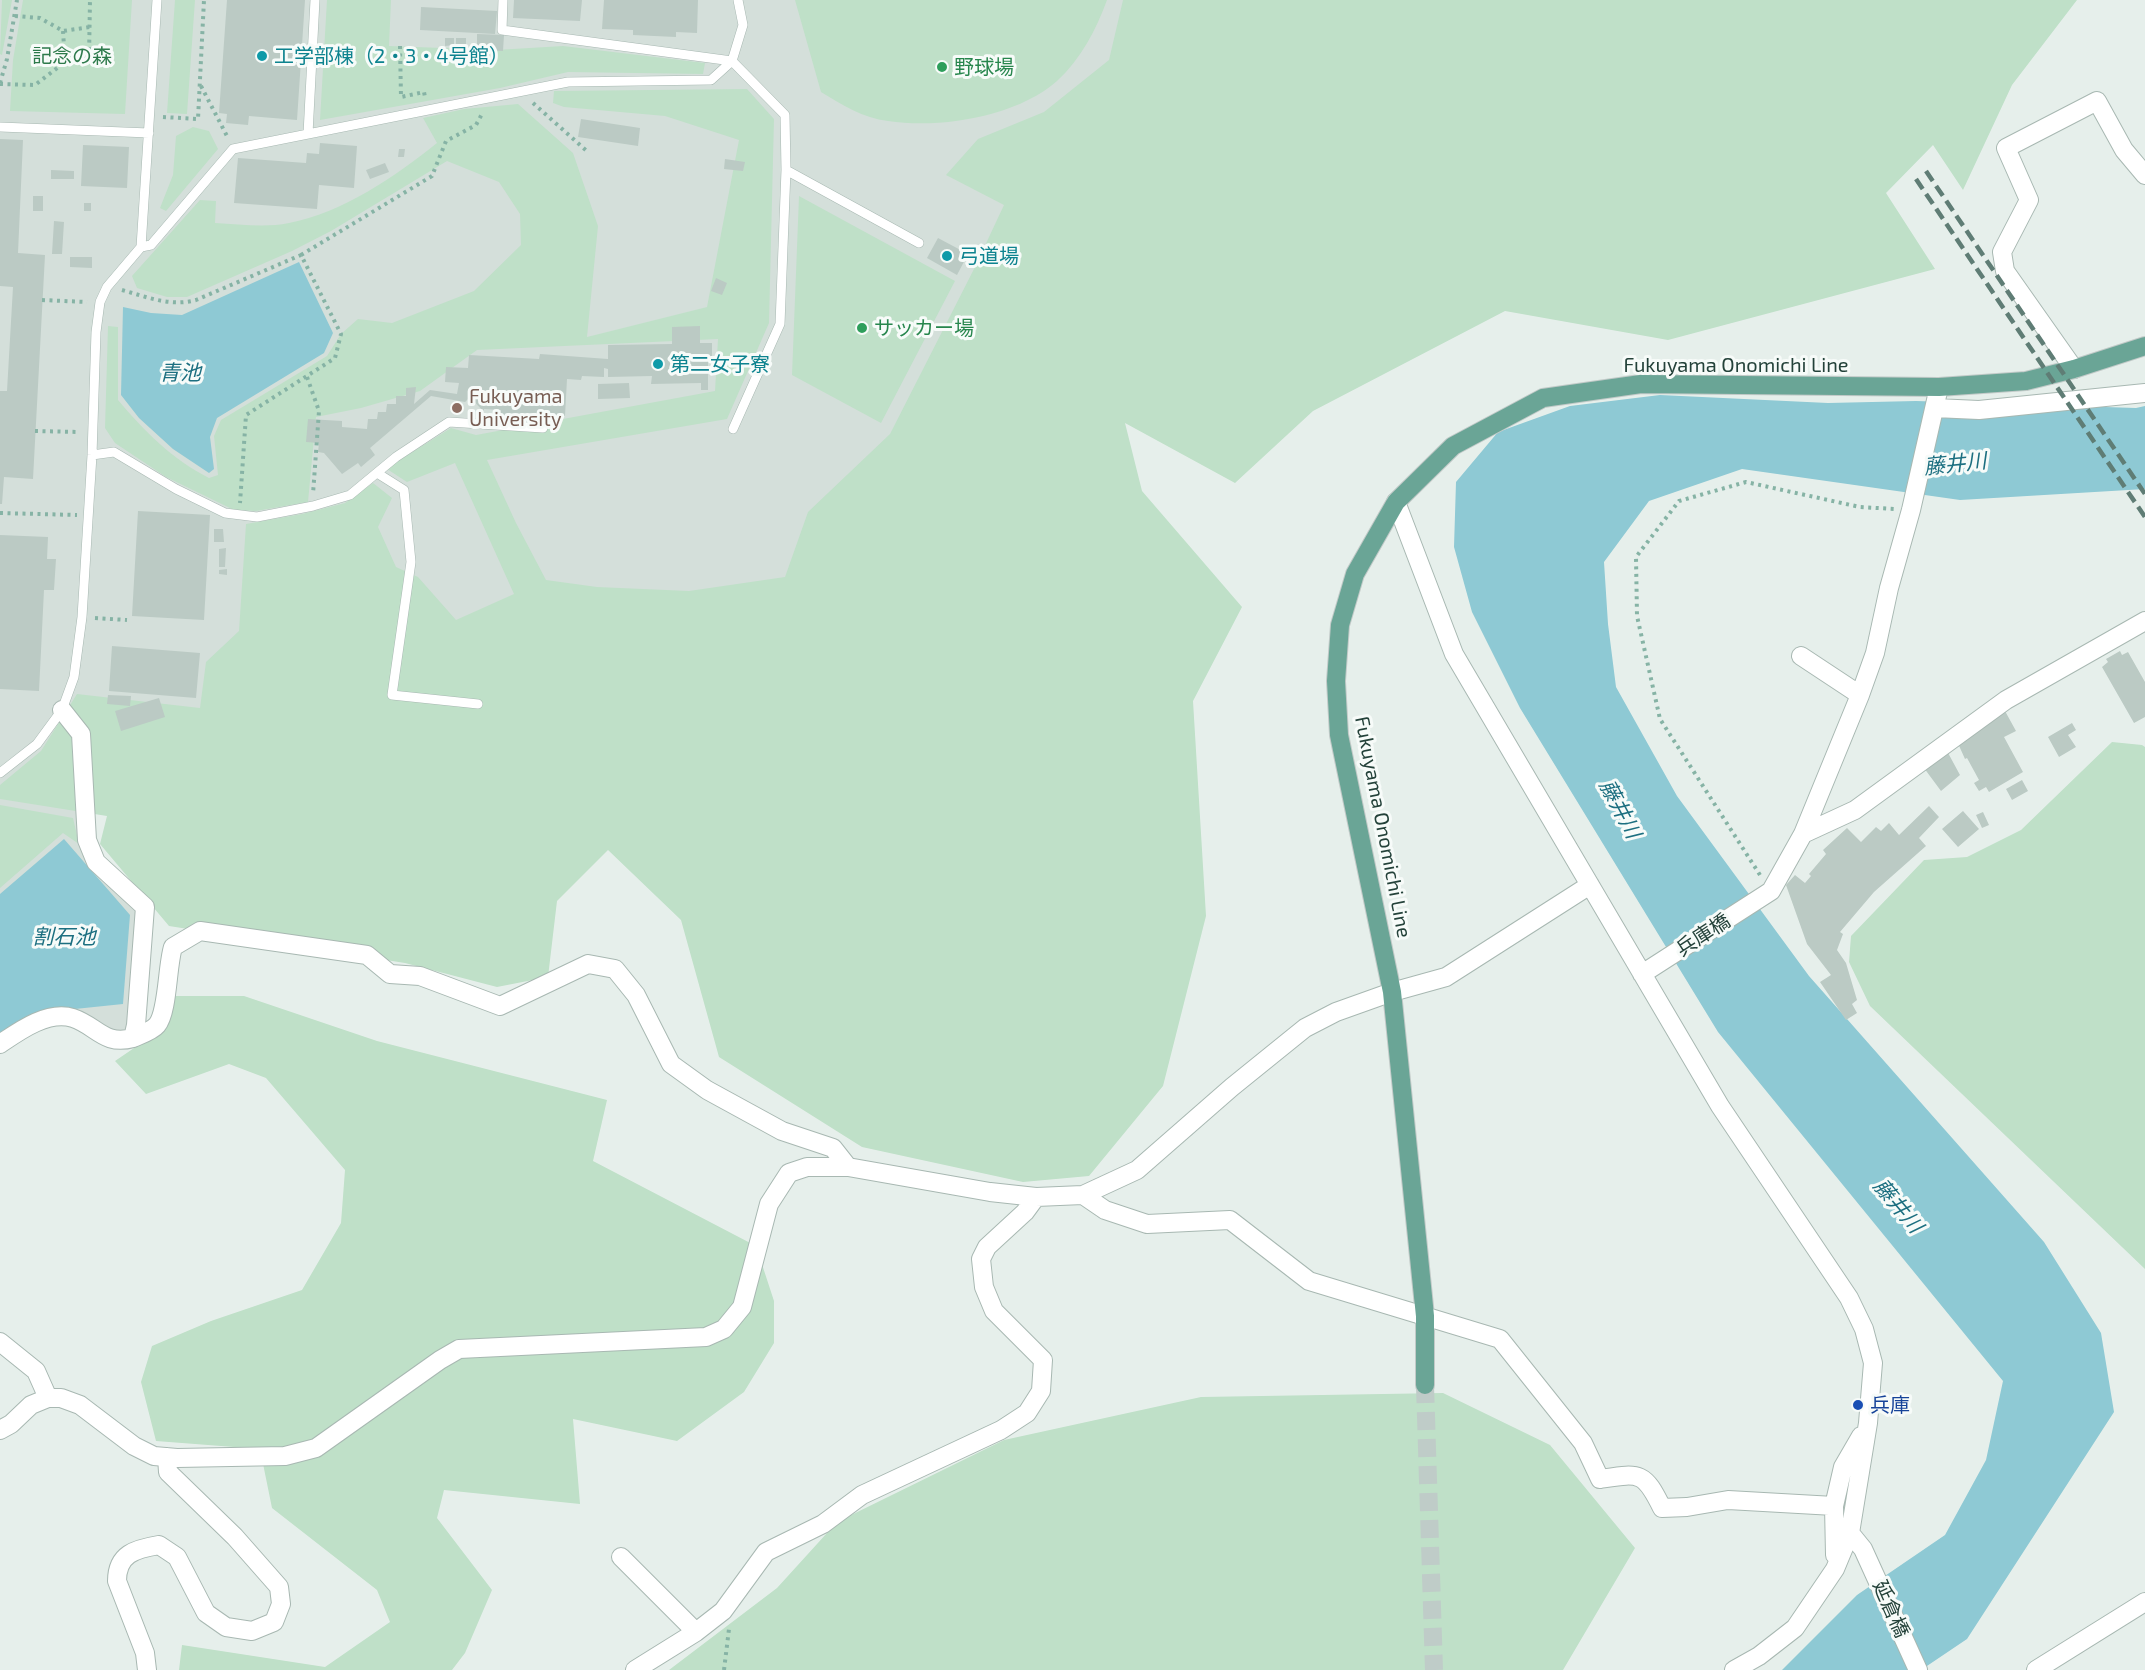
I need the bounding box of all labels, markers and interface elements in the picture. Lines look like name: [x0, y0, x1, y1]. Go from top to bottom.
park label: 記念の森: [32, 44, 112, 68]
place label: 工学部棟（2・3・4号館）: [274, 44, 509, 68]
marker: 工学部棟（2・3・4号館）: [255, 49, 269, 63]
place label: 野球場: [954, 55, 1014, 79]
marker: 野球場: [935, 60, 949, 74]
place label: 弓道場: [959, 244, 1019, 268]
marker: 弓道場: [940, 249, 954, 263]
place label: サッカー場: [874, 316, 974, 340]
marker: サッカー場: [855, 321, 869, 335]
place label: 第二女子寮: [670, 352, 770, 376]
street label: Fukuyama Onomichi Line: [1623, 353, 1849, 377]
marker: 第二女子寮: [651, 357, 665, 371]
water label: 青池: [159, 360, 201, 386]
place label: Fukuyama University: [469, 384, 562, 431]
marker: Fukuyama University: [450, 401, 464, 415]
water label: 藤井川: [1922, 448, 1988, 480]
street label: Fukuyama Onomichi Line: [1350, 714, 1416, 940]
water label: 藤井川: [1594, 775, 1646, 843]
street label: 兵庫橋: [1671, 909, 1735, 961]
water label: 割石池: [33, 924, 95, 950]
water label: 藤井川: [1868, 1174, 1928, 1238]
place label: 兵庫: [1870, 1393, 1910, 1417]
marker: 兵庫: [1851, 1398, 1865, 1412]
street label: 延倉橋: [1868, 1577, 1914, 1641]

